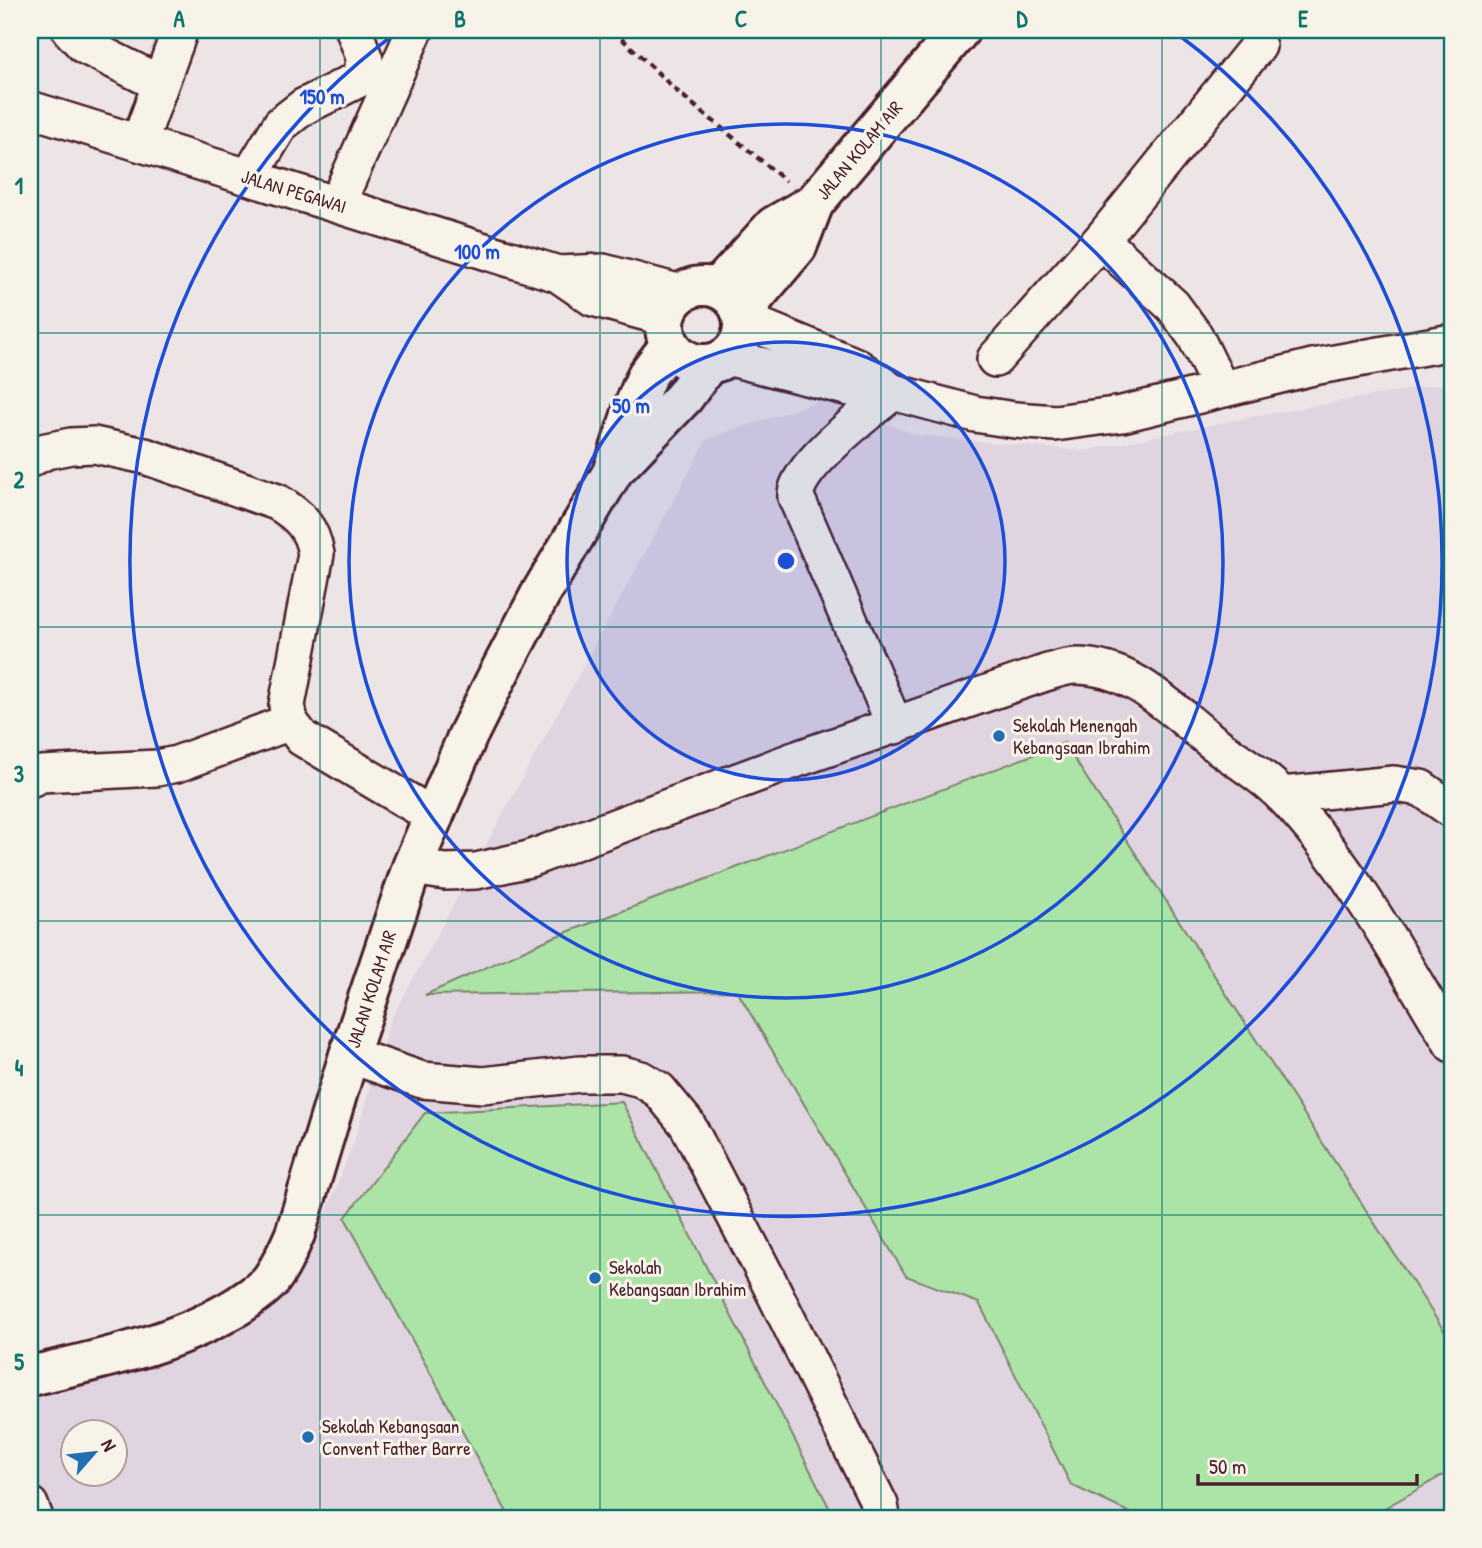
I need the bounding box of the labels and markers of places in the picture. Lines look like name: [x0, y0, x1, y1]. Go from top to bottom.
centre of rings: [774, 549, 798, 573]
place label: Sekolah Menengah Kebangsaan Ibrahim: [1013, 712, 1150, 760]
marker: Sekolah Menengah Kebangsaan Ibrahim: [991, 728, 1007, 744]
place label: Sekolah Kebangsaan Ibrahim: [609, 1254, 746, 1302]
marker: Sekolah Kebangsaan Ibrahim: [587, 1270, 603, 1286]
place label: Sekolah Kebangsaan Convent Father Barre: [322, 1413, 471, 1461]
marker: Sekolah Kebangsaan Convent Father Barre: [300, 1429, 316, 1445]

